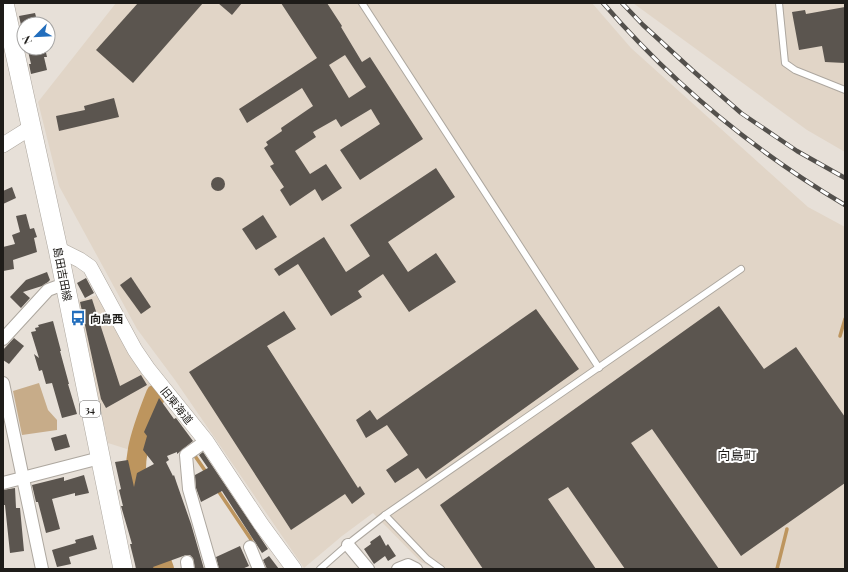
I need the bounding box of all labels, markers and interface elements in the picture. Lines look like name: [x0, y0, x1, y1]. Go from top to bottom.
north arrow: [16, 16, 56, 56]
text: N: [18, 34, 35, 47]
street label: 島田吉田線: [50, 246, 76, 302]
bus stop icon: 向島西: [69, 309, 87, 327]
place label: 向島西: [90, 311, 123, 326]
street label: 旧東海道: [157, 383, 197, 427]
road number: 34: [80, 401, 100, 417]
district label: 向島町: [717, 446, 757, 463]

